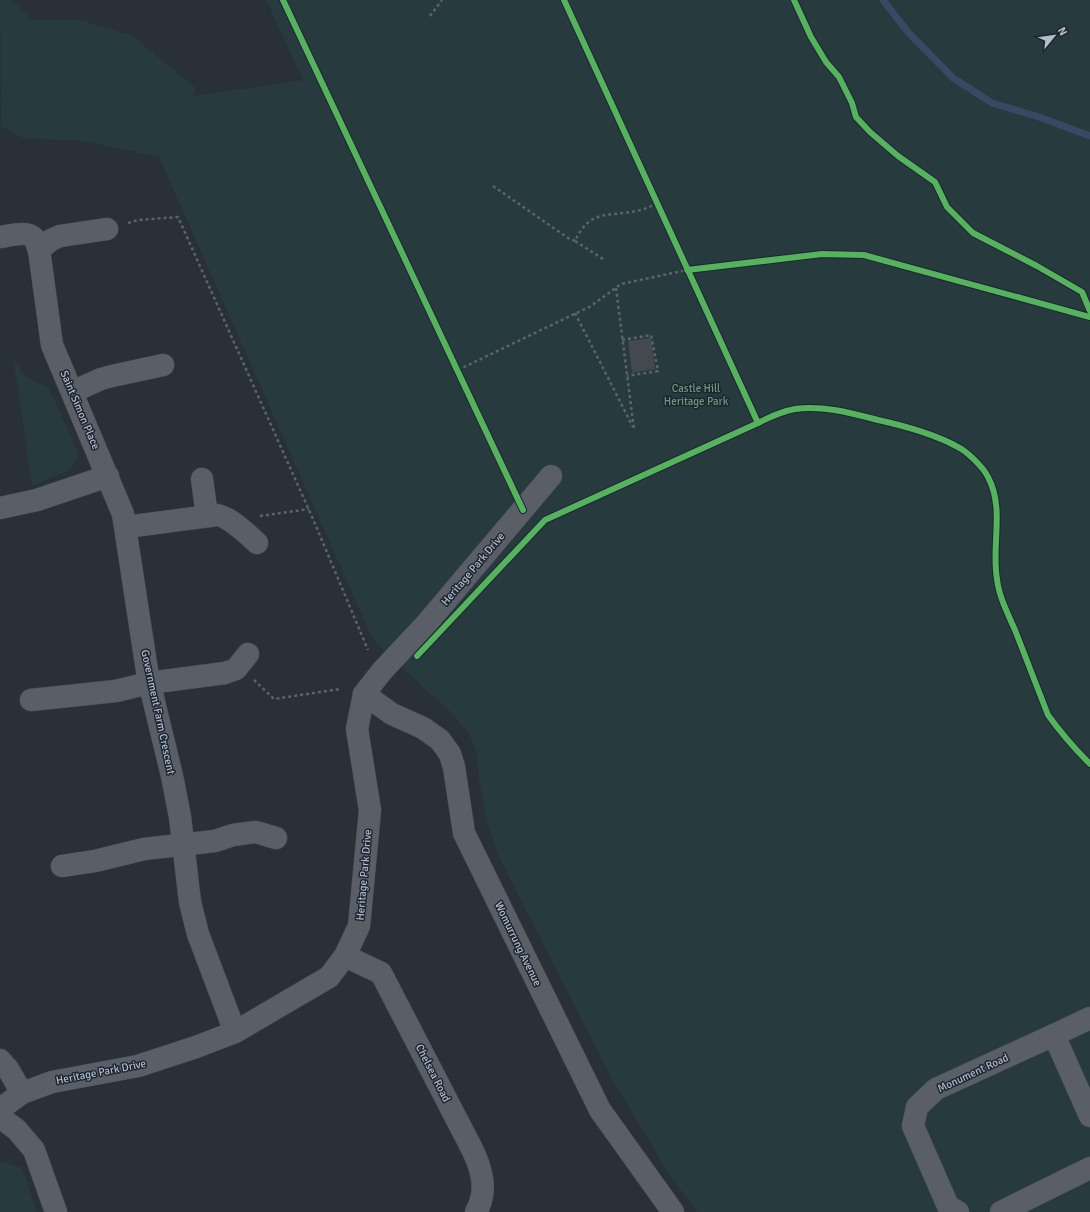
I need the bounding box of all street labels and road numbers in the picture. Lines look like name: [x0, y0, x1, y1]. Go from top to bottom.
street label: Saint Simon Place: [57, 369, 103, 451]
street label: Heritage Park Drive: [439, 530, 507, 608]
street label: Government Farm Crescent: [138, 648, 178, 776]
street label: Heritage Park Drive: [354, 829, 374, 921]
street label: Womurrung Avenue: [492, 900, 544, 988]
street label: Chelsea Road: [413, 1042, 453, 1104]
street label: Monument Road: [935, 1051, 1011, 1095]
street label: Heritage Park Drive: [55, 1057, 147, 1087]

